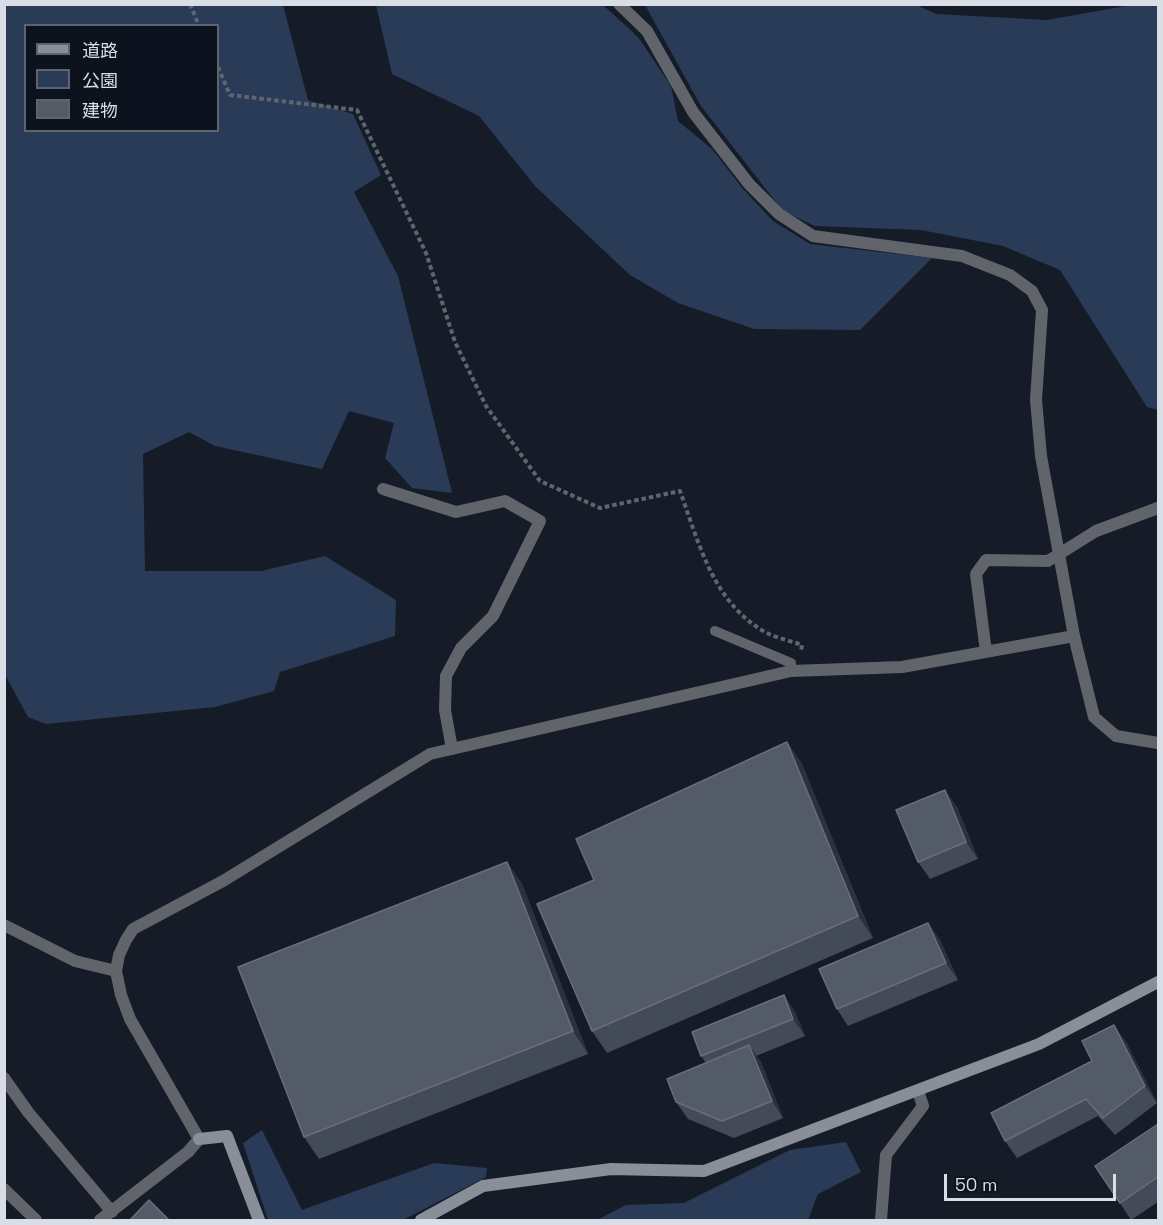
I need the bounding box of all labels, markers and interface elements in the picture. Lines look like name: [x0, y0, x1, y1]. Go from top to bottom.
legend: [24, 24, 219, 132]
text: 道路: [82, 39, 118, 62]
text: 公園: [82, 69, 118, 92]
text: 建物: [82, 99, 118, 122]
scale bar: [947, 1162, 1120, 1200]
text: 50 m: [955, 1173, 997, 1196]

